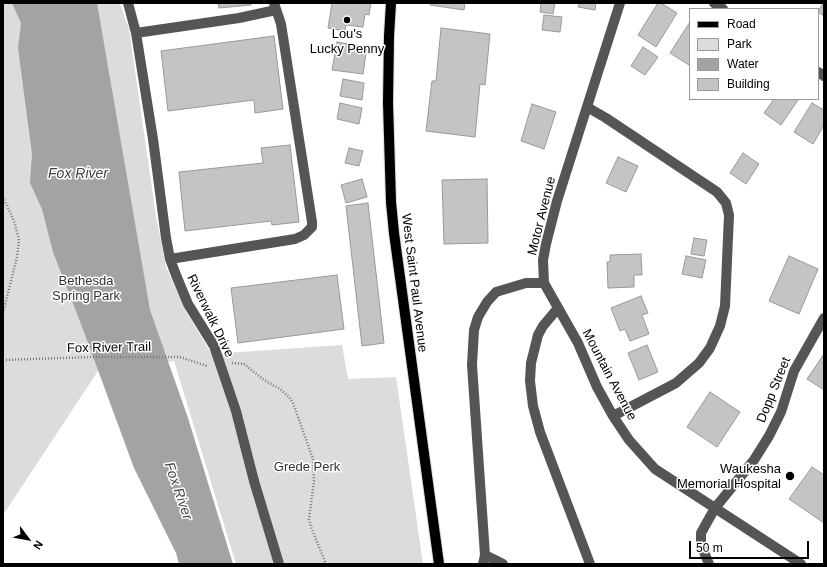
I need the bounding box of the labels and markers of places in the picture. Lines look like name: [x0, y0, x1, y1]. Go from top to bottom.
marker: Lou's Lucky Penny: [342, 15, 352, 25]
place label: Lou's Lucky Penny: [310, 26, 384, 57]
place label: Waukesha Memorial Hospital: [677, 461, 781, 492]
marker: Waukesha Memorial Hospital: [784, 470, 796, 482]

